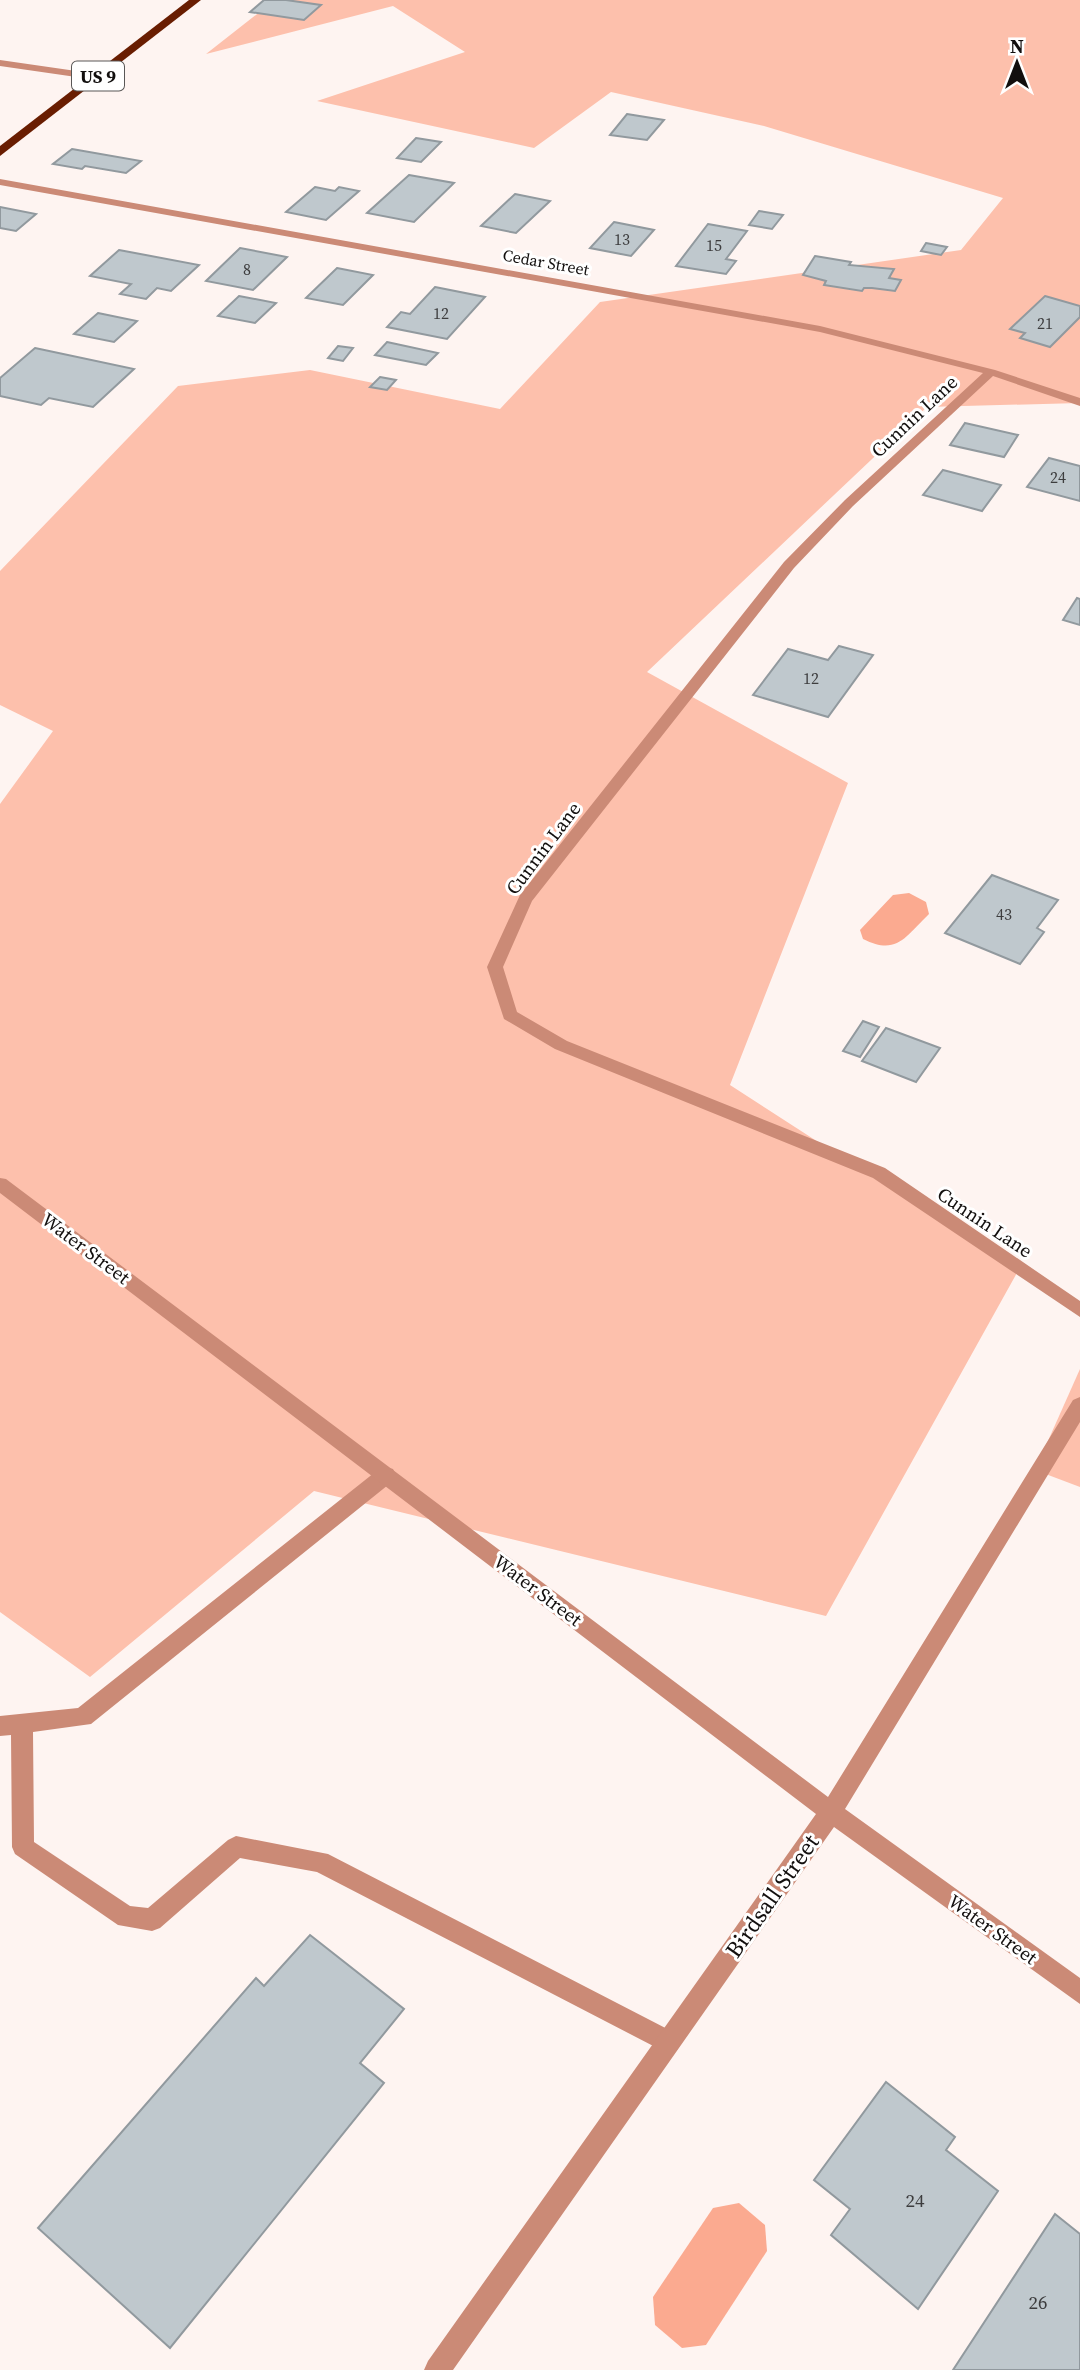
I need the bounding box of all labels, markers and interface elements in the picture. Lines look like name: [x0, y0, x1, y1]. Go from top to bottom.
north arrow: [982, 28, 1052, 98]
text: N: [1010, 33, 1024, 59]
road number: US 9: [72, 62, 124, 90]
house number: 13: [614, 228, 630, 250]
house number: 15: [706, 234, 722, 256]
street label: Cedar Street: [501, 244, 592, 281]
house number: 8: [243, 258, 251, 280]
house number: 12: [433, 302, 449, 324]
house number: 21: [1037, 312, 1053, 334]
street label: Cunnin Lane: [865, 369, 963, 463]
house number: 24: [1050, 466, 1066, 488]
house number: 12: [803, 667, 819, 689]
street label: Cunnin Lane: [500, 796, 586, 900]
house number: 43: [996, 903, 1012, 925]
street label: Cunnin Lane: [932, 1181, 1038, 1263]
street label: Water Street: [37, 1206, 136, 1290]
street label: Water Street: [489, 1548, 588, 1632]
street label: Birdsall Street: [718, 1827, 827, 1964]
street label: Water Street: [943, 1888, 1043, 1971]
house number: 24: [905, 2187, 925, 2213]
house number: 26: [1028, 2289, 1048, 2315]

